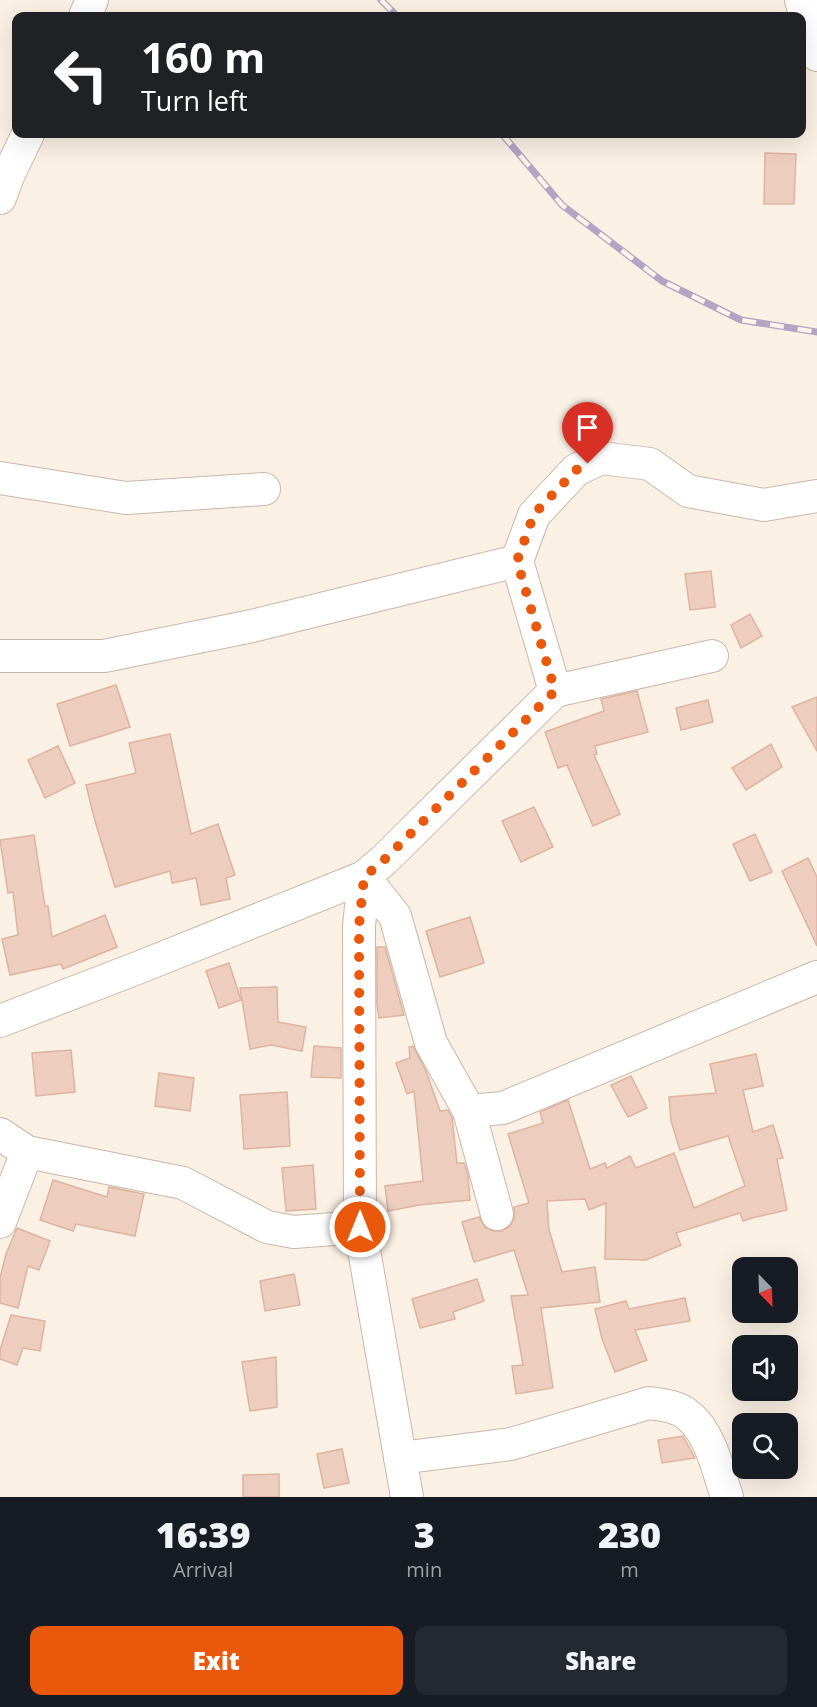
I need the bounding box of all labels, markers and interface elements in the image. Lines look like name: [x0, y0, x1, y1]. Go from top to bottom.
text: 160 m: [141, 28, 265, 85]
icon: left: [42, 36, 120, 114]
text: Turn left: [141, 82, 248, 119]
pin: [562, 402, 613, 464]
icon: arrive: [571, 411, 604, 444]
position arrow: [328, 1195, 392, 1259]
north arrow: [732, 1257, 798, 1323]
map controls: [732, 1257, 798, 1479]
button: sound: [732, 1335, 798, 1401]
button: search: [732, 1413, 798, 1479]
text: 16:39: [156, 1510, 251, 1559]
text: 3: [414, 1510, 435, 1559]
text: 230: [598, 1510, 661, 1559]
text: Arrival: [173, 1556, 233, 1583]
text: min: [406, 1556, 442, 1583]
text: m: [620, 1556, 639, 1583]
button: Exit: [30, 1626, 403, 1695]
button: Share: [415, 1626, 787, 1695]

